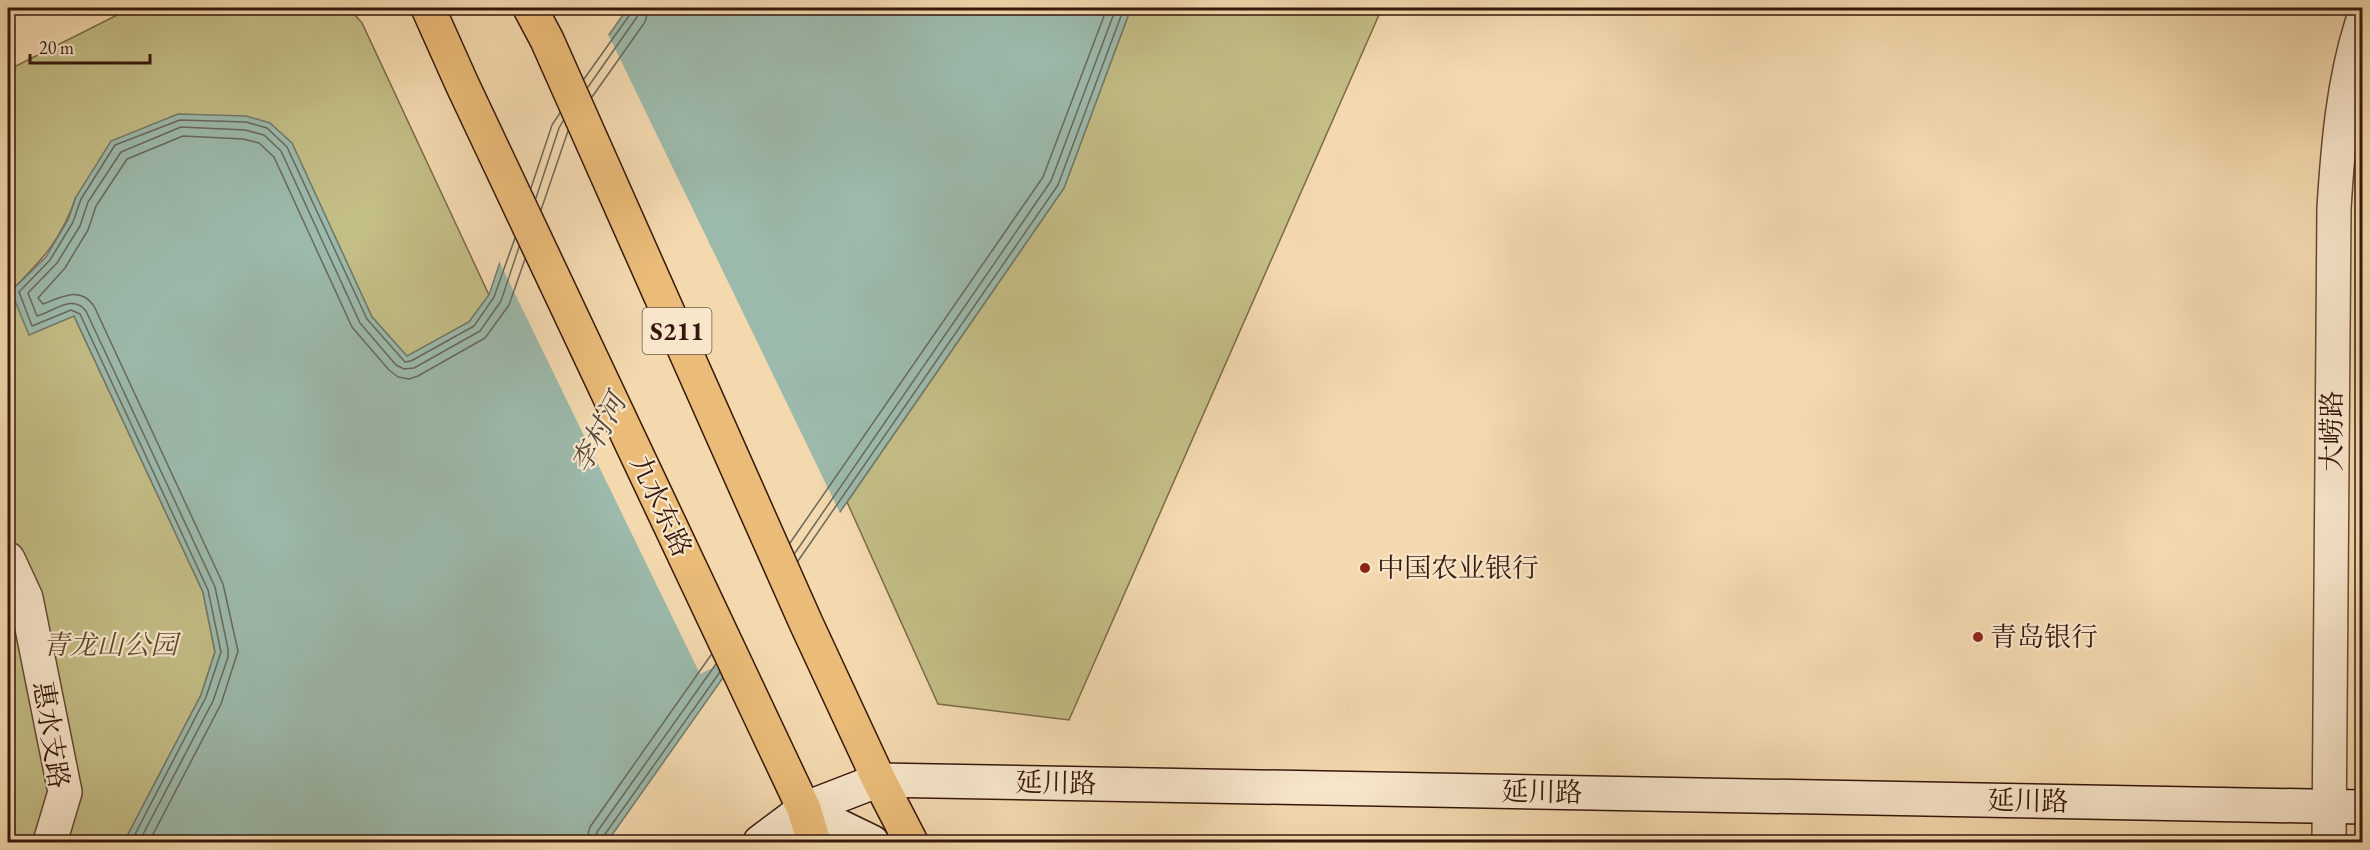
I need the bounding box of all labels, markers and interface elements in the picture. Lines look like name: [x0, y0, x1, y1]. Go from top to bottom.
scale bar: [30, 27, 150, 65]
text: 20 m: [39, 36, 74, 59]
road number: S211: [642, 308, 712, 354]
water label: 李村河: [562, 383, 636, 479]
street label: 大崂路: [2314, 391, 2349, 472]
street label: 九水东路: [623, 449, 700, 562]
place label: 中国农业银行: [1377, 550, 1539, 585]
marker: 中国农业银行: [1358, 561, 1372, 575]
place label: 青岛银行: [1990, 619, 2098, 654]
park label: 青龙山公园: [43, 627, 181, 662]
marker: 青岛银行: [1971, 630, 1985, 644]
street label: 惠水支路: [26, 679, 77, 791]
street label: 延川路: [1015, 764, 1097, 801]
street label: 延川路: [1501, 773, 1583, 810]
street label: 延川路: [1987, 782, 2069, 819]

